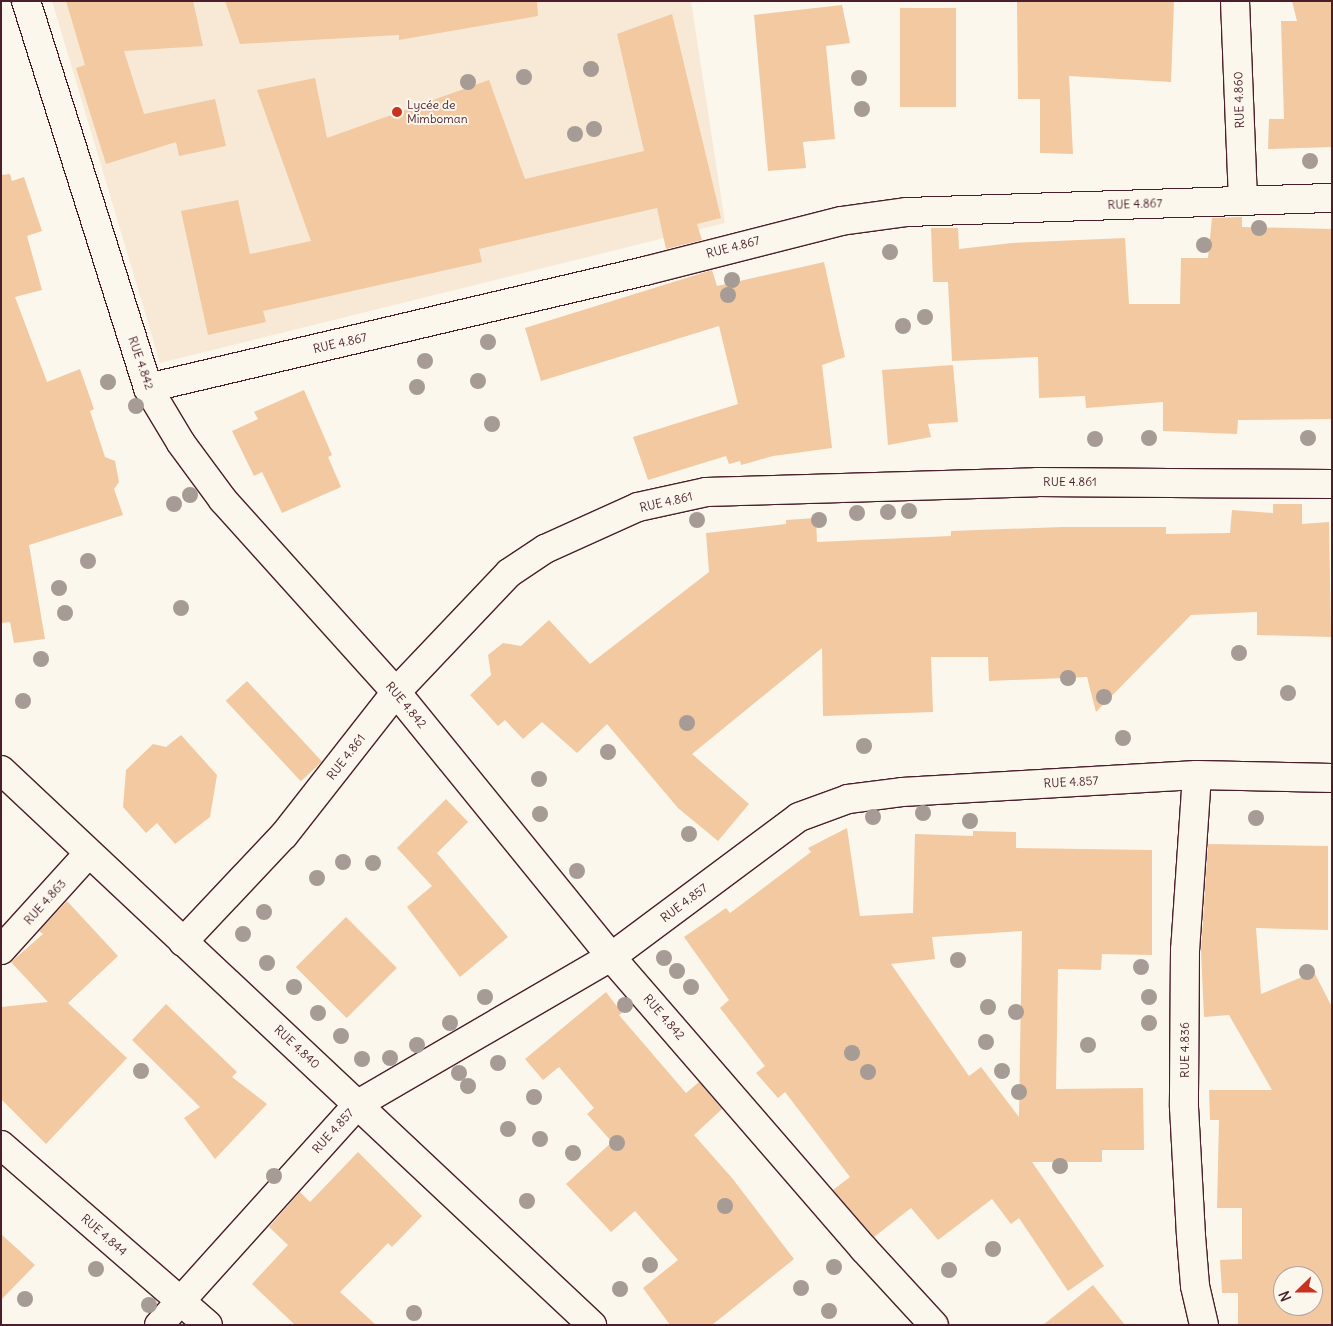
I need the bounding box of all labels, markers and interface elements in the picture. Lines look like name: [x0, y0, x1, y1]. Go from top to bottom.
street label: RUE 4.860: [1231, 71, 1247, 129]
place label: Lycée de Mimboman: [407, 98, 468, 126]
marker: Lycée de Mimboman: [391, 106, 403, 118]
street label: RUE 4.867: [1107, 196, 1163, 212]
street label: RUE 4.867: [705, 233, 761, 261]
street label: RUE 4.867: [312, 330, 368, 356]
street label: RUE 4.842: [125, 334, 157, 392]
street label: RUE 4.861: [1043, 475, 1097, 489]
street label: RUE 4.861: [638, 489, 694, 515]
street label: RUE 4.842: [383, 679, 429, 731]
street label: RUE 4.861: [324, 731, 368, 783]
street label: RUE 4.857: [1043, 773, 1099, 791]
street label: RUE 4.863: [21, 876, 69, 928]
street label: RUE 4.857: [658, 881, 710, 925]
street label: RUE 4.842: [640, 991, 688, 1043]
street label: RUE 4.840: [271, 1022, 323, 1072]
street label: RUE 4.836: [1178, 1022, 1192, 1078]
street label: RUE 4.857: [309, 1106, 357, 1156]
street label: RUE 4.844: [78, 1211, 130, 1259]
north arrow: [1273, 1266, 1323, 1316]
text: N: [1275, 1288, 1295, 1304]

